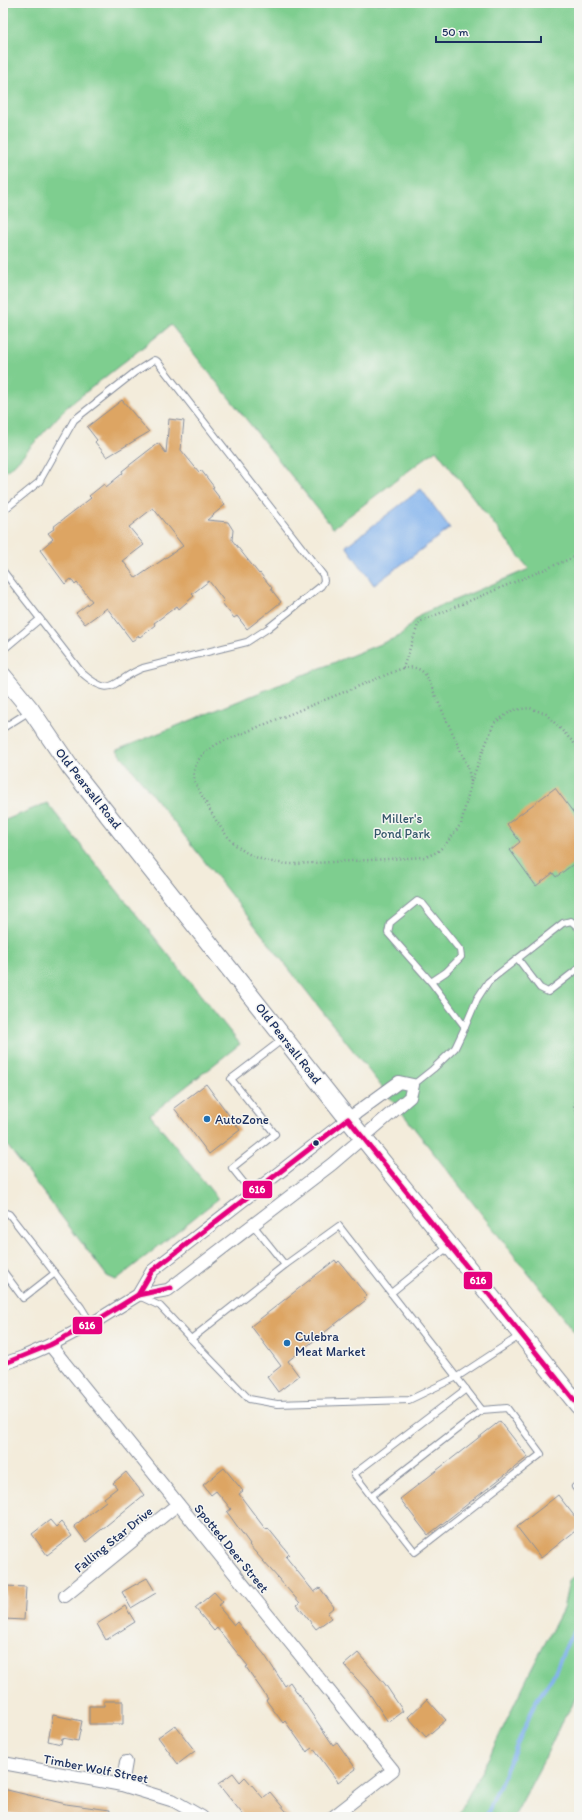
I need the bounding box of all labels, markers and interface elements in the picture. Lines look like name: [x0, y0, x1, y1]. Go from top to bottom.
scale bar: [436, 18, 541, 44]
text: 50 m: [442, 25, 468, 39]
street label: Old Pearsall Road: [52, 745, 125, 832]
park label: Miller's Pond Park: [374, 811, 431, 841]
street label: Old Pearsall Road: [252, 1000, 325, 1087]
place label: AutoZone: [215, 1112, 269, 1127]
marker: AutoZone: [202, 1114, 212, 1124]
unlabelled marker: [311, 1138, 321, 1148]
line badge: 616: [242, 1180, 273, 1199]
text: 616: [249, 1183, 266, 1196]
line badge: 616: [463, 1271, 493, 1290]
text: 616: [470, 1274, 487, 1287]
line badge: 616: [72, 1316, 103, 1335]
text: 616: [79, 1319, 96, 1332]
place label: Culebra Meat Market: [295, 1329, 366, 1359]
marker: Culebra Meat Market: [282, 1338, 292, 1348]
street label: Spotted Deer Street: [191, 1501, 272, 1596]
street label: Falling Star Drive: [71, 1503, 156, 1576]
street label: Timber Wolf Street: [42, 1751, 150, 1786]

